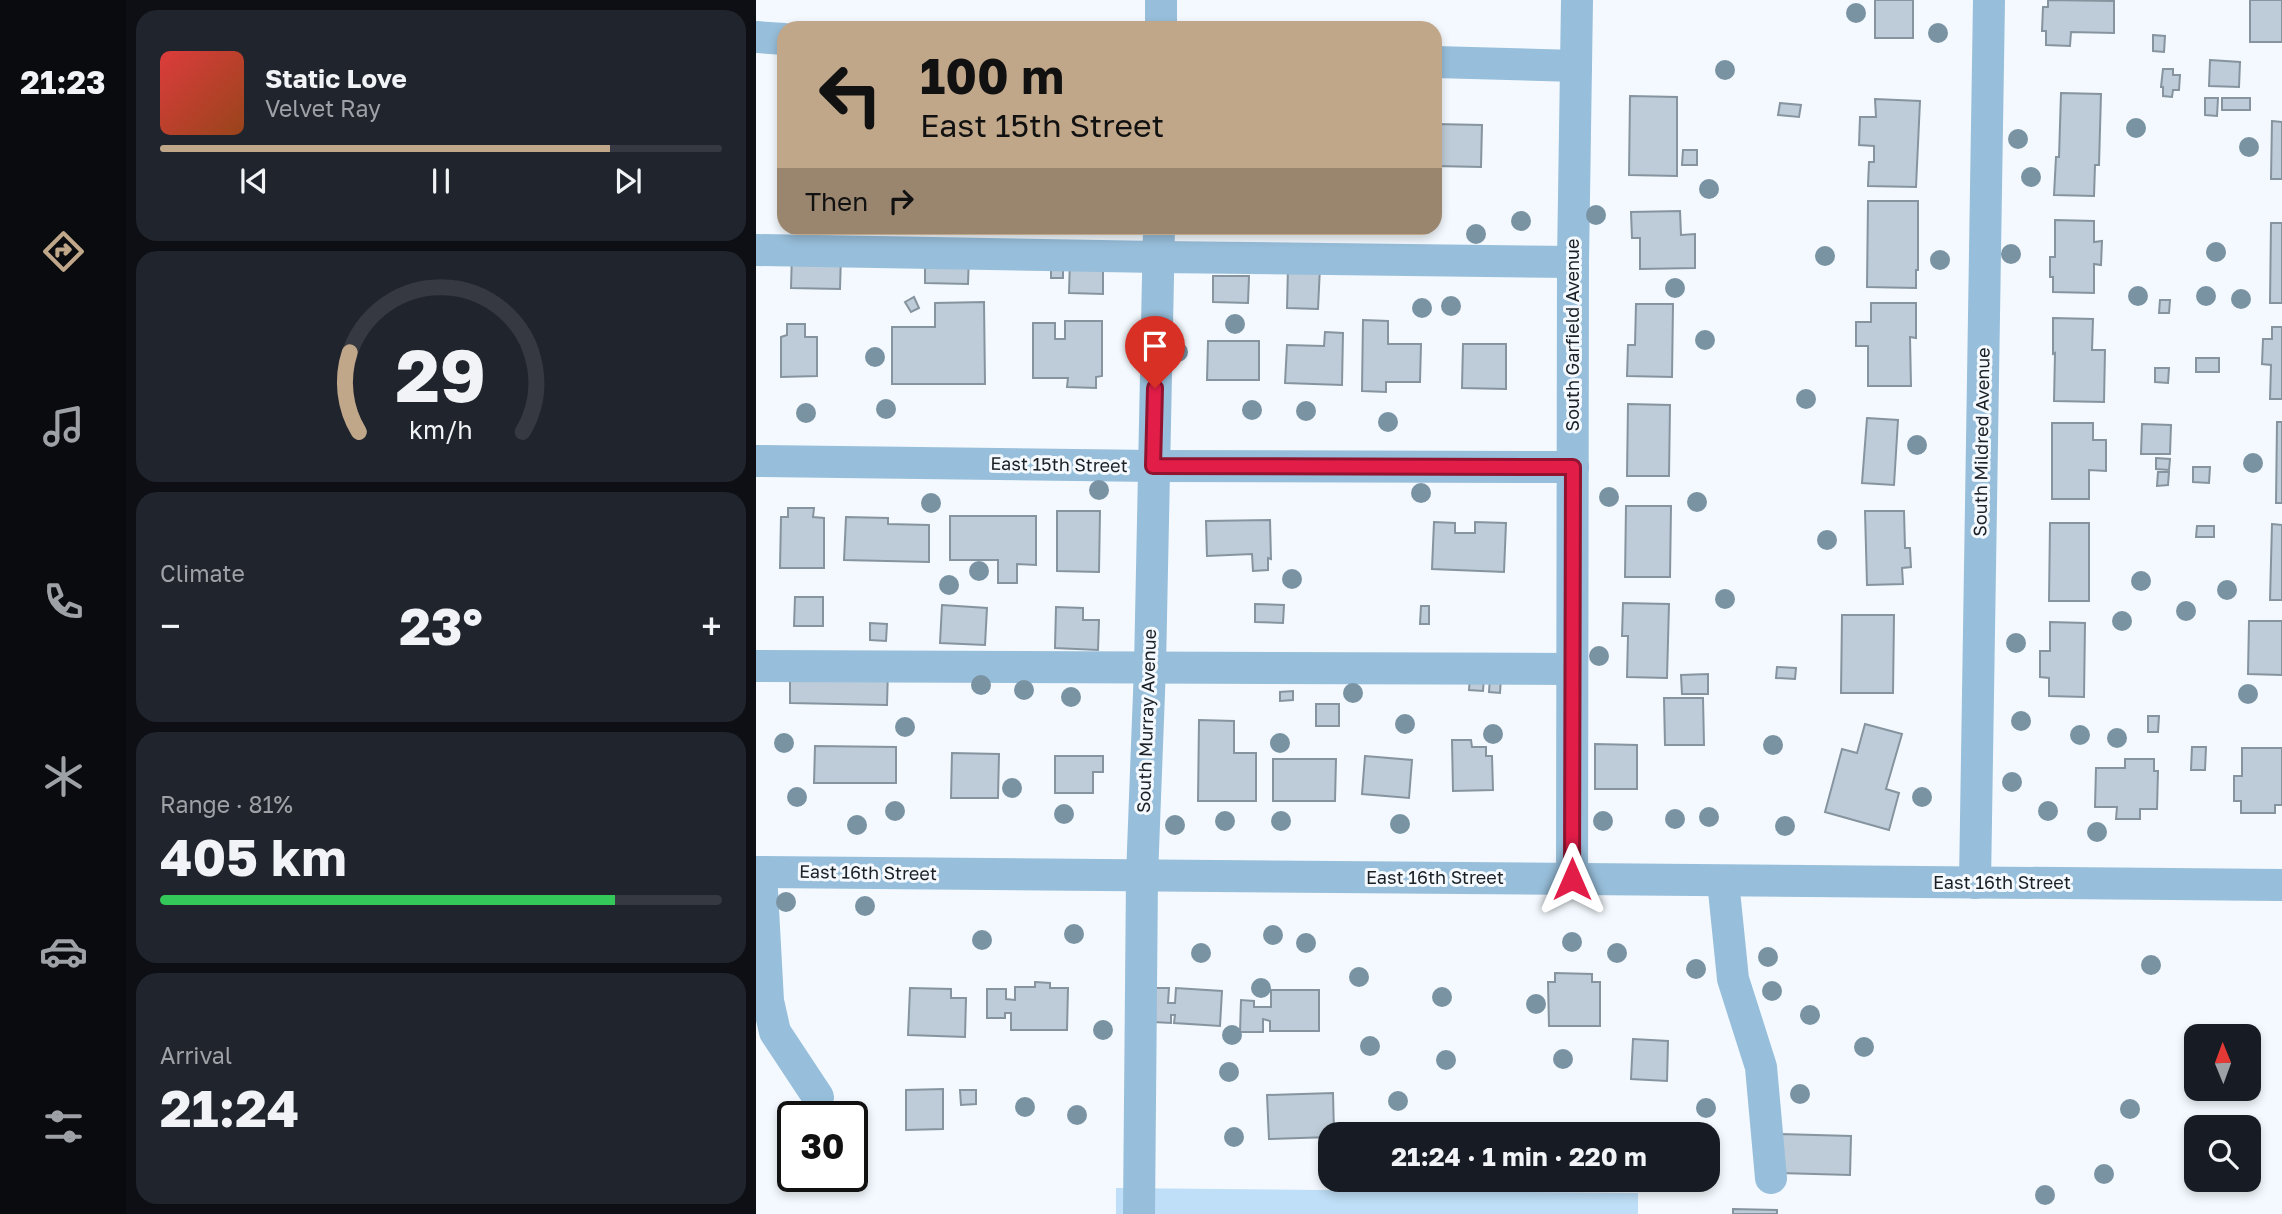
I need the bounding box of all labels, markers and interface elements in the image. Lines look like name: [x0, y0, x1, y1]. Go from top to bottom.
text: 100 m: [920, 46, 1064, 105]
icon: left: [805, 49, 896, 140]
text: 21:23: [20, 63, 106, 101]
text: Static Love: [265, 63, 407, 94]
text: Velvet Ray: [265, 94, 381, 122]
text: East 15th Street: [920, 106, 1164, 144]
icon: previous: [235, 162, 273, 200]
icon: pause: [422, 162, 460, 200]
icon: next: [609, 162, 647, 200]
icon: right: [882, 182, 920, 220]
text: Then: [805, 186, 868, 217]
icon: directions: [39, 227, 88, 276]
street label: South Garfield Avenue: [1561, 239, 1583, 431]
pin: [1125, 316, 1185, 388]
icon: arrive: [1136, 327, 1174, 365]
text: 29: [396, 332, 486, 419]
street label: South Mildred Avenue: [1968, 347, 1994, 537]
icon: music: [39, 402, 88, 451]
text: km/h: [409, 414, 473, 445]
street label: East 15th Street: [990, 452, 1128, 476]
text: Climate: [160, 559, 245, 587]
icon: phone: [39, 577, 88, 626]
text: 23°: [399, 594, 483, 656]
text: −: [160, 603, 181, 648]
text: +: [701, 603, 722, 648]
street label: South Murray Avenue: [1132, 629, 1160, 813]
icon: climate: [39, 752, 88, 801]
text: Range · 81%: [160, 790, 293, 818]
text: 405 km: [160, 825, 347, 887]
position arrow: [1535, 842, 1609, 916]
street label: East 16th Street: [799, 860, 937, 884]
street label: East 16th Street: [1366, 866, 1504, 888]
street label: East 16th Street: [1933, 871, 2071, 893]
icon: car: [39, 927, 88, 976]
north arrow: [2184, 1024, 2261, 1101]
map controls: [2184, 1024, 2261, 1192]
text: Arrival: [160, 1041, 232, 1069]
text: 21:24: [160, 1076, 299, 1138]
speed limit sign: 30: [777, 1101, 868, 1192]
icon: filters: [39, 1102, 88, 1151]
button: search: [2184, 1115, 2261, 1192]
text: 21:24 · 1 min · 220 m: [1391, 1141, 1647, 1172]

